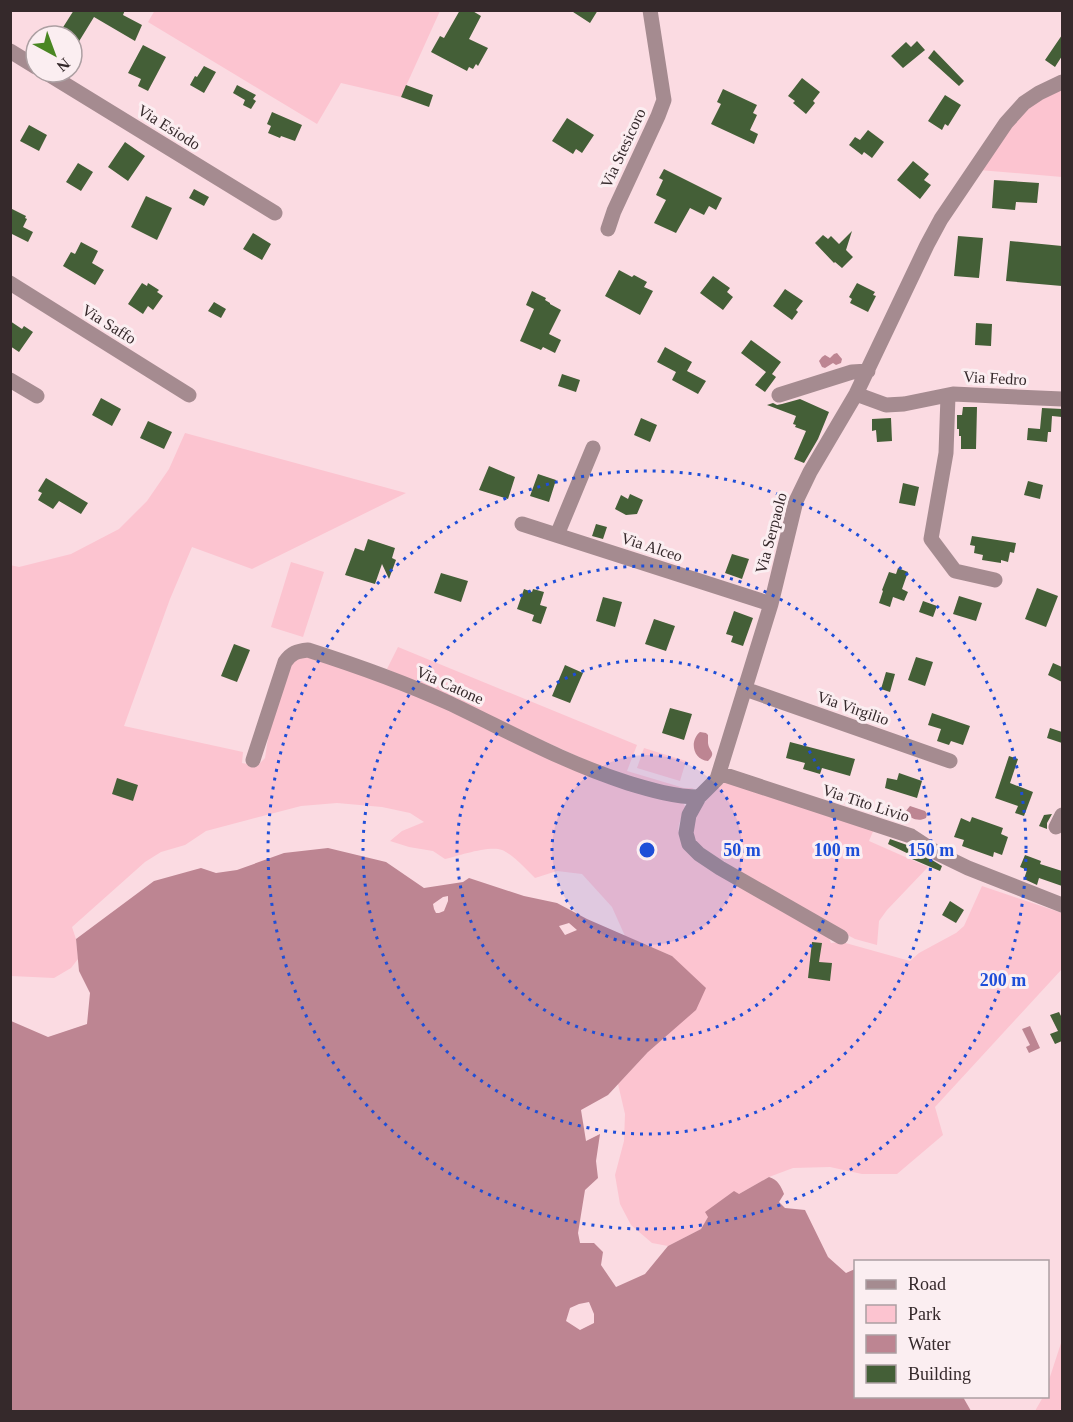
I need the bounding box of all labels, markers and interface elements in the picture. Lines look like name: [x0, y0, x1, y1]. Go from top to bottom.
north arrow: [24, 24, 84, 84]
text: N: [53, 55, 73, 75]
street label: Via Esiodo: [135, 101, 203, 153]
street label: Via Stesicoro: [597, 106, 649, 190]
street label: Via Saffo: [79, 301, 139, 347]
street label: Via Fedro: [963, 368, 1027, 388]
street label: Via Serpaolo: [752, 491, 791, 576]
street label: Via Alceo: [619, 529, 685, 565]
street label: Via Catone: [414, 663, 486, 707]
street label: Via Virgilio: [814, 688, 891, 729]
street label: Via Tito Livio: [820, 781, 912, 825]
centre of rings: [637, 840, 657, 860]
text: 50 m: [723, 840, 761, 860]
text: 100 m: [814, 840, 860, 860]
text: 150 m: [908, 840, 954, 860]
text: 200 m: [980, 970, 1026, 990]
legend: [854, 1260, 1049, 1398]
text: Road: [908, 1274, 946, 1294]
text: Park: [908, 1304, 941, 1324]
text: Water: [908, 1334, 951, 1354]
text: Building: [908, 1364, 971, 1384]

